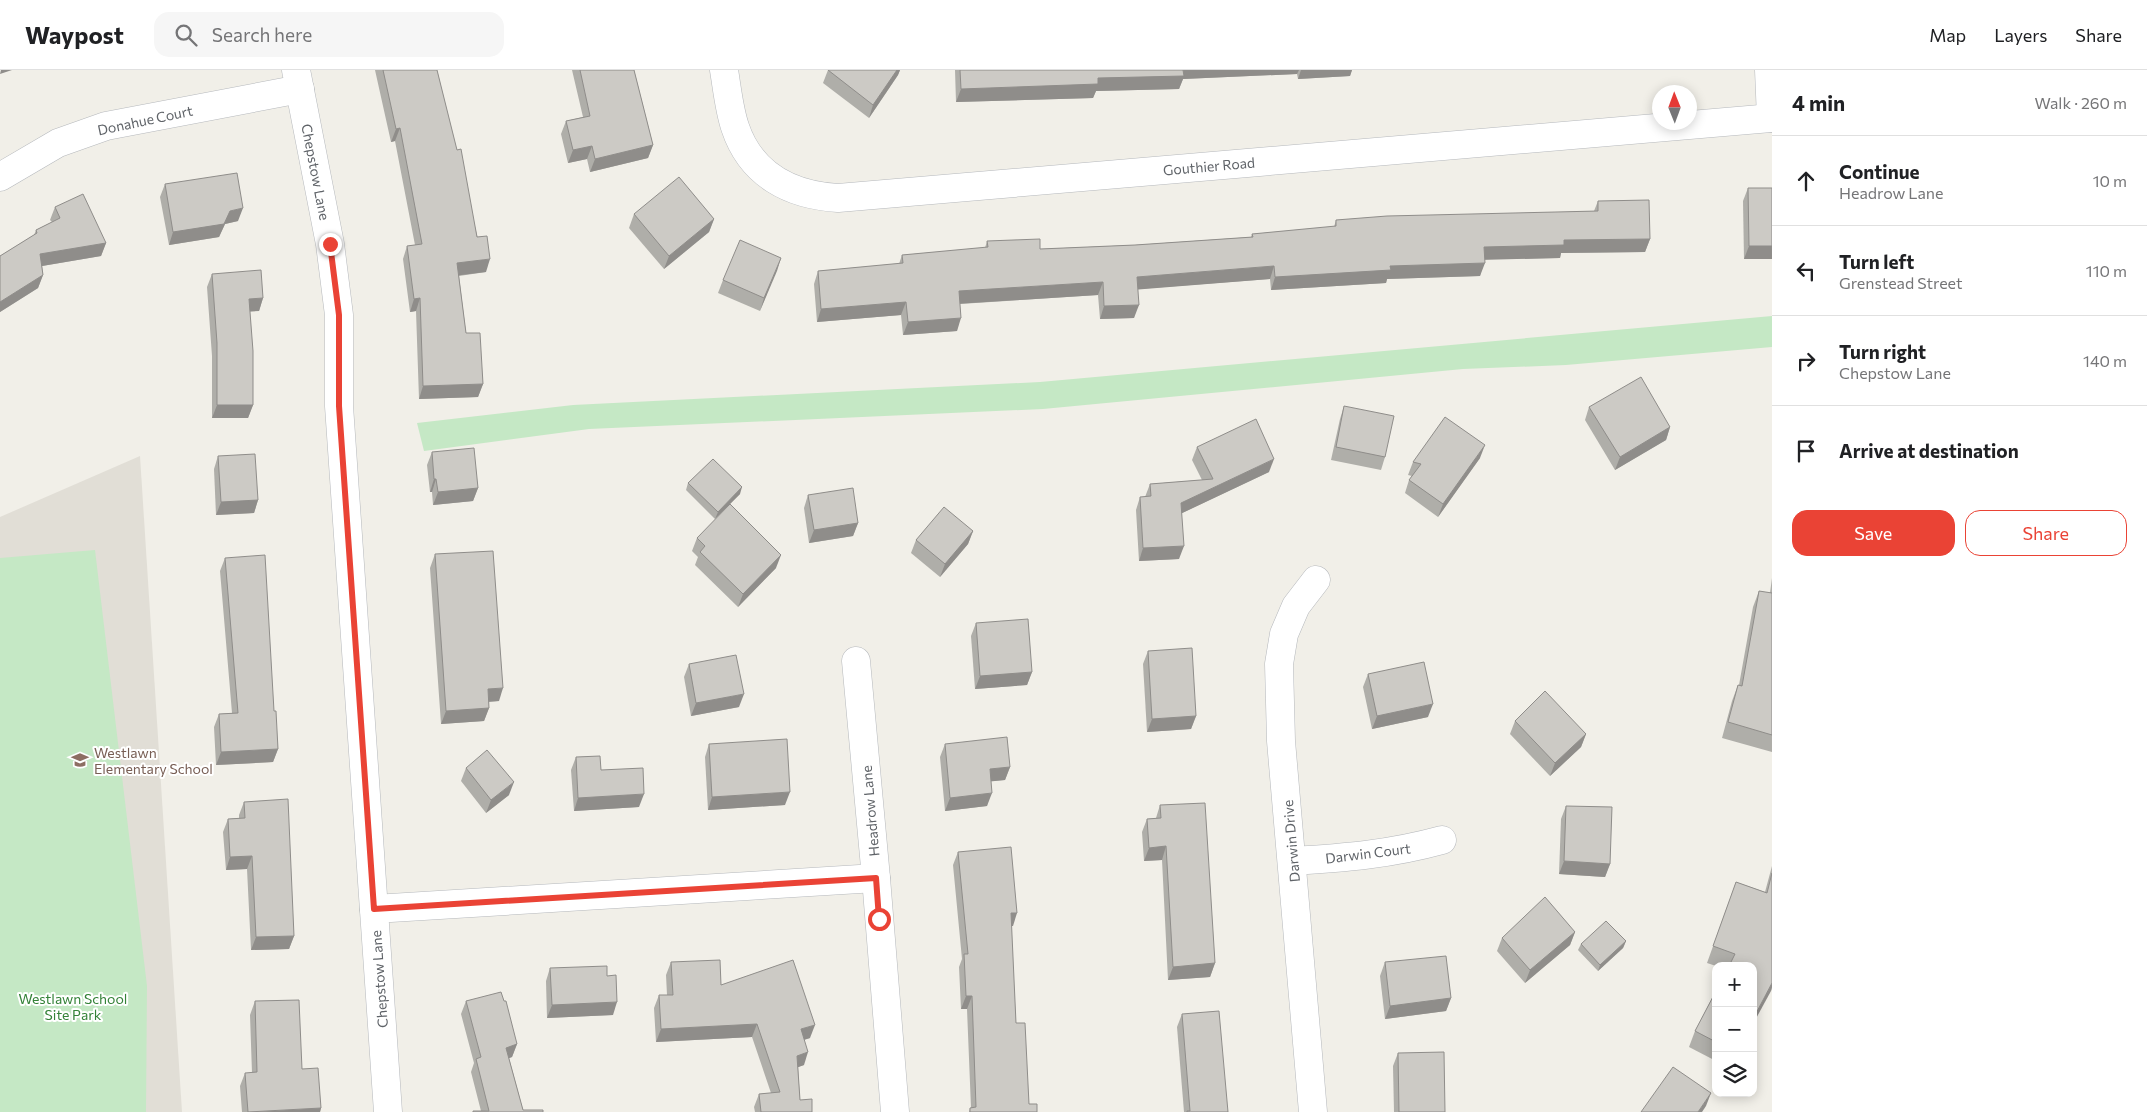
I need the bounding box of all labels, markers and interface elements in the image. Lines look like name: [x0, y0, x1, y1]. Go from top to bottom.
search box: [154, 12, 504, 57]
text: Waypost: [25, 20, 124, 49]
icon: search: [172, 21, 200, 49]
text: Search here: [212, 23, 312, 46]
text: Map: [1929, 24, 1966, 46]
text: Layers: [1994, 24, 2047, 46]
text: Share: [2075, 24, 2122, 46]
north arrow: [1652, 85, 1697, 130]
text: 4 min: [1792, 90, 1845, 115]
text: Walk · 260 m: [2035, 93, 2127, 112]
street label: Donahue Court: [96, 102, 194, 138]
street label: Chepstow Lane: [298, 122, 334, 222]
street label: Gouthier Road: [1162, 154, 1256, 178]
text: Continue: [1839, 160, 1919, 183]
icon: ahead: [1792, 167, 1820, 195]
text: 10 m: [2093, 171, 2127, 190]
text: Headrow Lane: [1839, 183, 1943, 202]
route end: [319, 233, 342, 256]
text: Turn left: [1839, 250, 1914, 273]
icon: left: [1792, 257, 1820, 285]
text: 110 m: [2086, 261, 2127, 280]
text: Grenstead Street: [1839, 273, 1962, 292]
text: Turn right: [1839, 340, 1926, 363]
icon: right: [1792, 347, 1820, 375]
text: 140 m: [2083, 351, 2127, 370]
text: Chepstow Lane: [1839, 363, 1951, 382]
icon: arrive: [1792, 437, 1820, 465]
text: Arrive at destination: [1839, 439, 2019, 462]
button: Save: [1792, 510, 1955, 556]
button: Share: [1965, 510, 2127, 556]
place label: Westlawn Elementary School: [94, 744, 213, 777]
school or university icon: Westlawn Elementary School: [70, 750, 90, 770]
street label: Headrow Lane: [858, 765, 882, 857]
street label: Darwin Drive: [1279, 799, 1303, 883]
street label: Darwin Court: [1324, 839, 1412, 867]
route start: [868, 908, 891, 931]
street label: Chepstow Lane: [367, 930, 391, 1028]
map controls: [1712, 962, 1757, 1097]
button: +: [1712, 962, 1757, 1007]
park label: Westlawn School Site Park: [19, 990, 127, 1023]
button: −: [1712, 1007, 1757, 1052]
button: layers: [1712, 1052, 1757, 1097]

